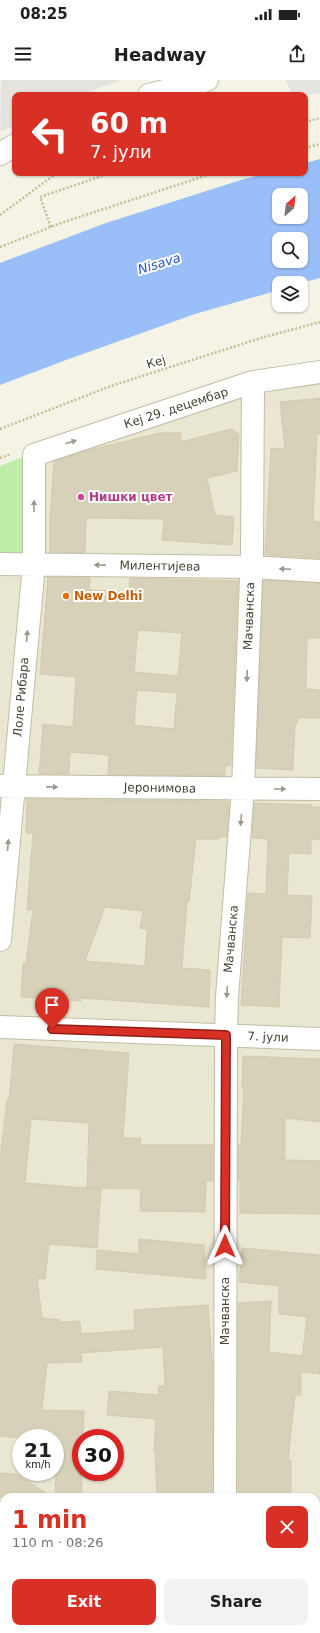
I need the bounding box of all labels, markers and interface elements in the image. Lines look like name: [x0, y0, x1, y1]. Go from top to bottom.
text: 08:25: [20, 5, 68, 23]
icon: menu: [12, 43, 34, 65]
icon: share: [286, 43, 308, 65]
text: Headway: [114, 44, 206, 65]
text: 60 m: [90, 107, 168, 140]
icon: left: [24, 108, 76, 160]
text: 7. јули: [90, 141, 152, 162]
north arrow: [272, 188, 308, 224]
map controls: [272, 188, 308, 312]
button: search: [272, 232, 308, 268]
water label: Nisava: [136, 250, 182, 277]
button: layers: [272, 276, 308, 312]
street label: Кеј: [145, 352, 167, 372]
street label: Кеј 29. децембар: [122, 385, 230, 431]
one-way arrow: [65, 439, 77, 445]
place label: Нишки цвет: [89, 490, 173, 504]
marker: Нишки цвет: [76, 492, 86, 502]
one-way arrow: [31, 499, 37, 512]
street label: Милентијева: [119, 558, 201, 574]
one-way arrow: [94, 562, 106, 569]
one-way arrow: [278, 566, 291, 572]
street label: Мачванска: [241, 582, 257, 650]
place label: New Delhi: [74, 589, 142, 603]
marker: New Delhi: [61, 591, 71, 601]
one-way arrow: [23, 630, 30, 642]
street label: Лоле Рибара: [11, 657, 31, 737]
one-way arrow: [244, 670, 250, 683]
street label: Јеронимова: [123, 780, 196, 796]
one-way arrow: [46, 783, 58, 790]
one-way arrow: [274, 786, 287, 792]
one-way arrow: [237, 814, 244, 826]
one-way arrow: [5, 839, 12, 851]
street label: Мачванска: [221, 904, 241, 974]
one-way arrow: [224, 986, 231, 998]
pin: [35, 988, 69, 1029]
icon: arrive: [41, 994, 63, 1016]
street label: 7. јули: [247, 1029, 289, 1045]
position arrow: [204, 1225, 246, 1267]
street label: Мачванска: [218, 1277, 232, 1345]
speed limit sign: 30: [72, 1429, 124, 1481]
text: 21: [24, 1438, 52, 1462]
text: km/h: [25, 1459, 51, 1470]
text: 1 min: [12, 1506, 87, 1534]
button: close: [266, 1506, 308, 1548]
text: 110 m · 08:26: [12, 1535, 103, 1550]
button: Exit: [12, 1579, 156, 1625]
button: Share: [164, 1579, 308, 1625]

